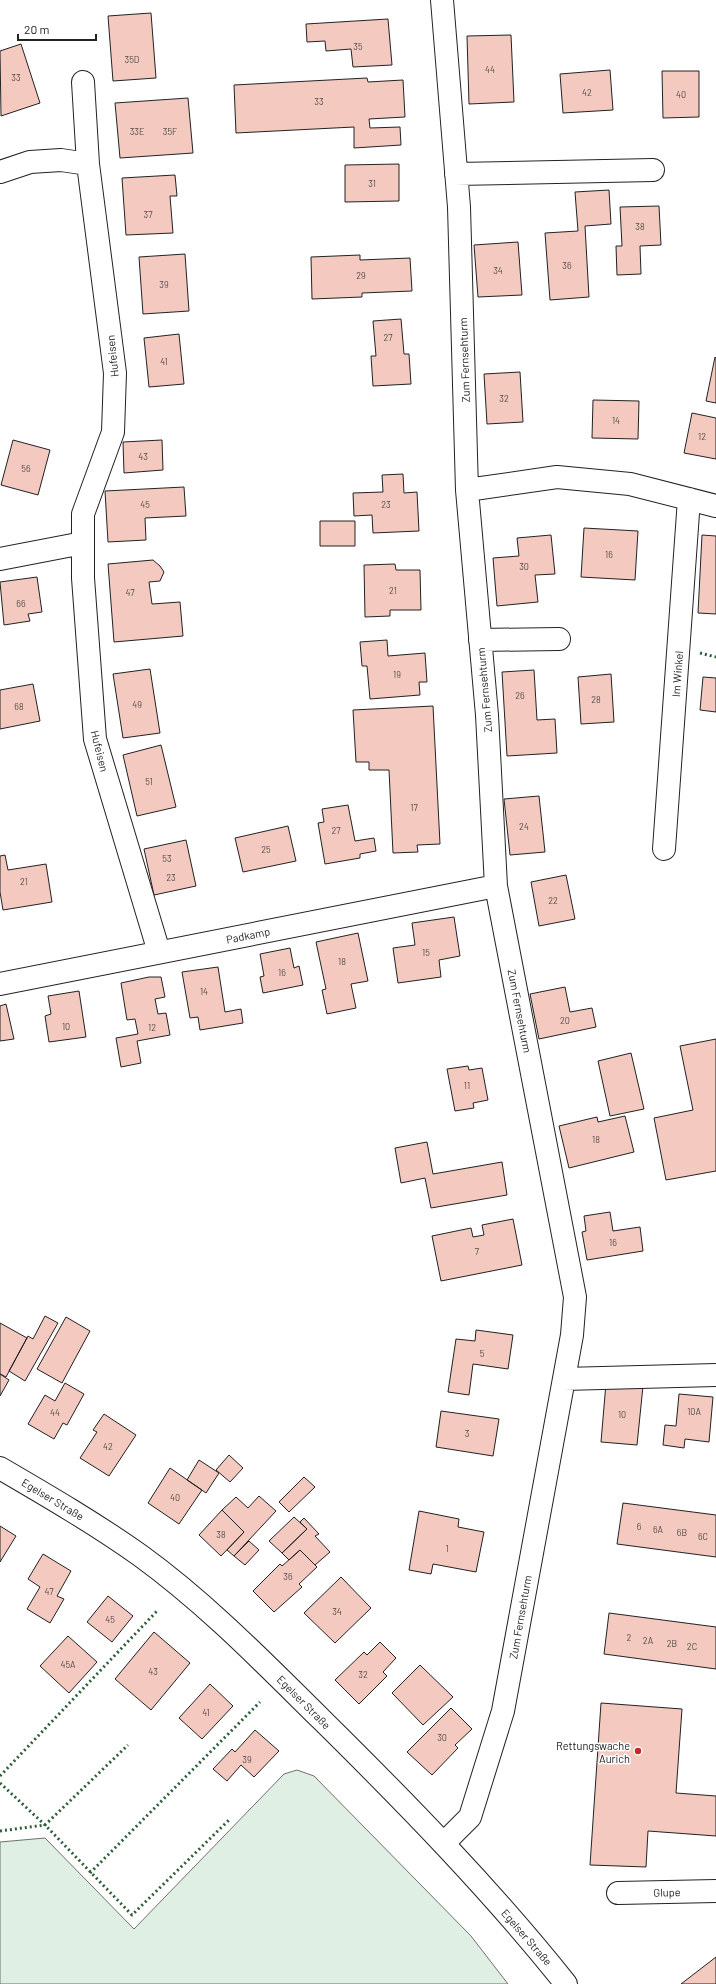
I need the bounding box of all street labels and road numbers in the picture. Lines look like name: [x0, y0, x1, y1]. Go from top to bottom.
street label: Zum Fernsehturm: [456, 317, 472, 403]
street label: Hufeisen: [103, 334, 121, 378]
street label: Zum Fernsehturm: [474, 647, 494, 733]
street label: Im Winkel: [669, 650, 685, 698]
street label: Hufeisen: [89, 729, 111, 773]
street label: Padkamp: [225, 924, 271, 946]
street label: Zum Fernsehturm: [506, 968, 534, 1054]
street label: Egelser Straße: [20, 1475, 87, 1523]
street label: Zum Fernsehturm: [506, 1574, 534, 1660]
street label: Egelser Straße: [275, 1673, 334, 1732]
street label: Glupe: [653, 1885, 681, 1899]
street label: Egelser Straße: [499, 1906, 555, 1968]

